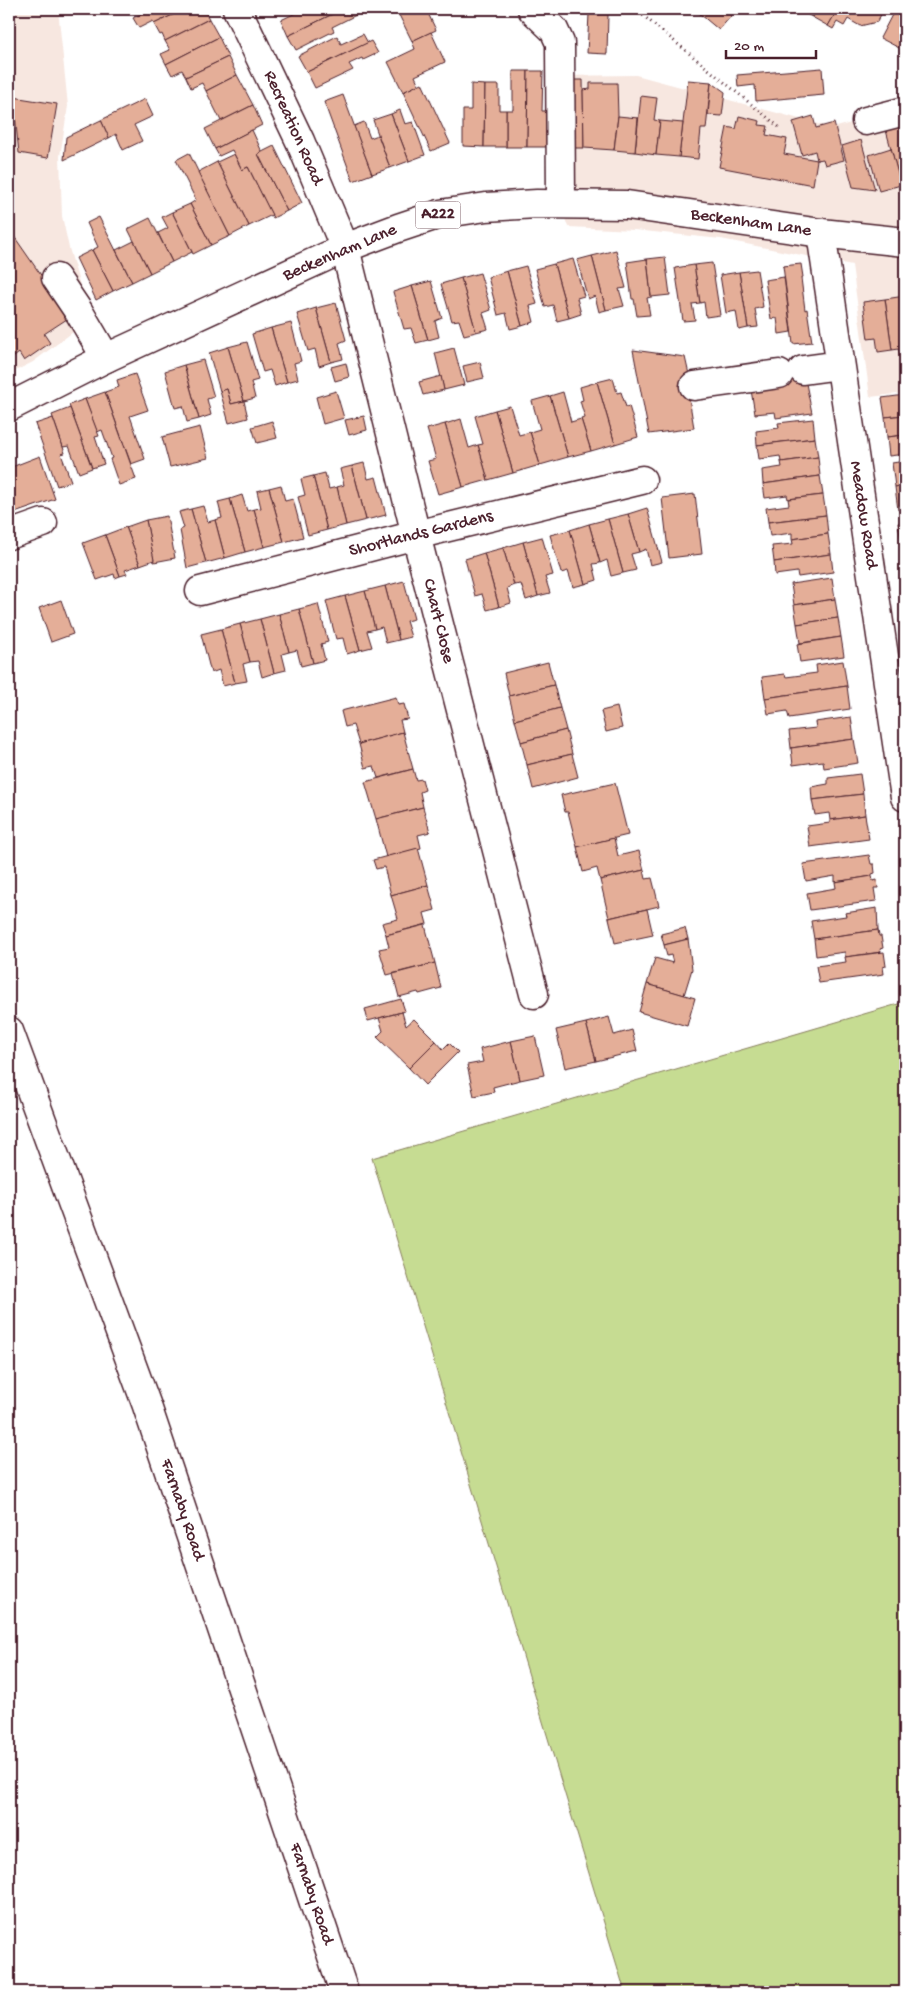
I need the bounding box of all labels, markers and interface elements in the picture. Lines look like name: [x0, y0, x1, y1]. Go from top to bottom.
scale bar: [726, 28, 816, 60]
text: 20 m: [734, 38, 764, 56]
street label: Recreation Road: [258, 67, 328, 190]
road number: A222: [416, 202, 460, 228]
street label: Beckenham Lane: [688, 204, 813, 242]
street label: Beckenham Lane: [279, 219, 401, 287]
street label: Meadow Road: [844, 459, 882, 572]
street label: Shortlands Gardens: [347, 506, 497, 562]
street label: Chart Close: [417, 577, 459, 666]
street label: Farnaby Road: [154, 1455, 210, 1565]
street label: Farnaby Road: [283, 1839, 339, 1949]

